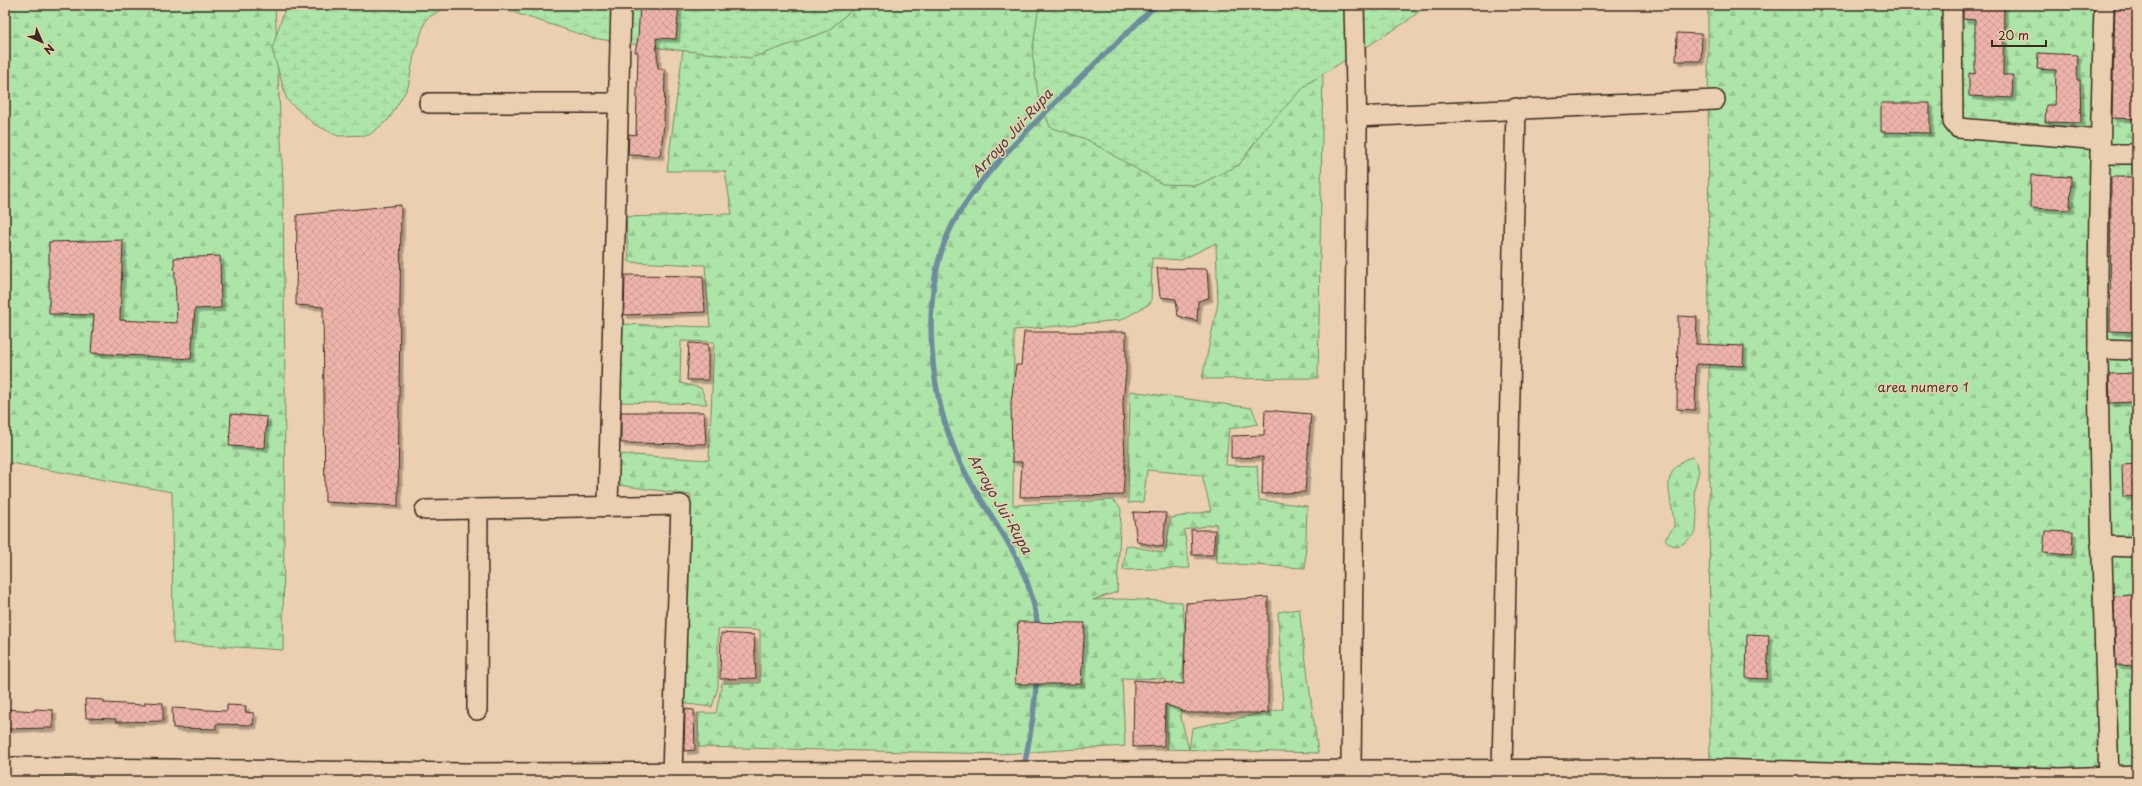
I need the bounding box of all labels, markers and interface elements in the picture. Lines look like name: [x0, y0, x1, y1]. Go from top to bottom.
north arrow: [22, 22, 62, 62]
scale bar: [1992, 22, 2046, 48]
text: 20 m: [1998, 26, 2029, 44]
text: N: [40, 40, 59, 59]
water label: Arroyo Jui-Rupa: [966, 83, 1057, 182]
park label: area numero 1: [1878, 377, 1969, 396]
water label: Arroyo Jui-Rupa: [963, 450, 1038, 558]

